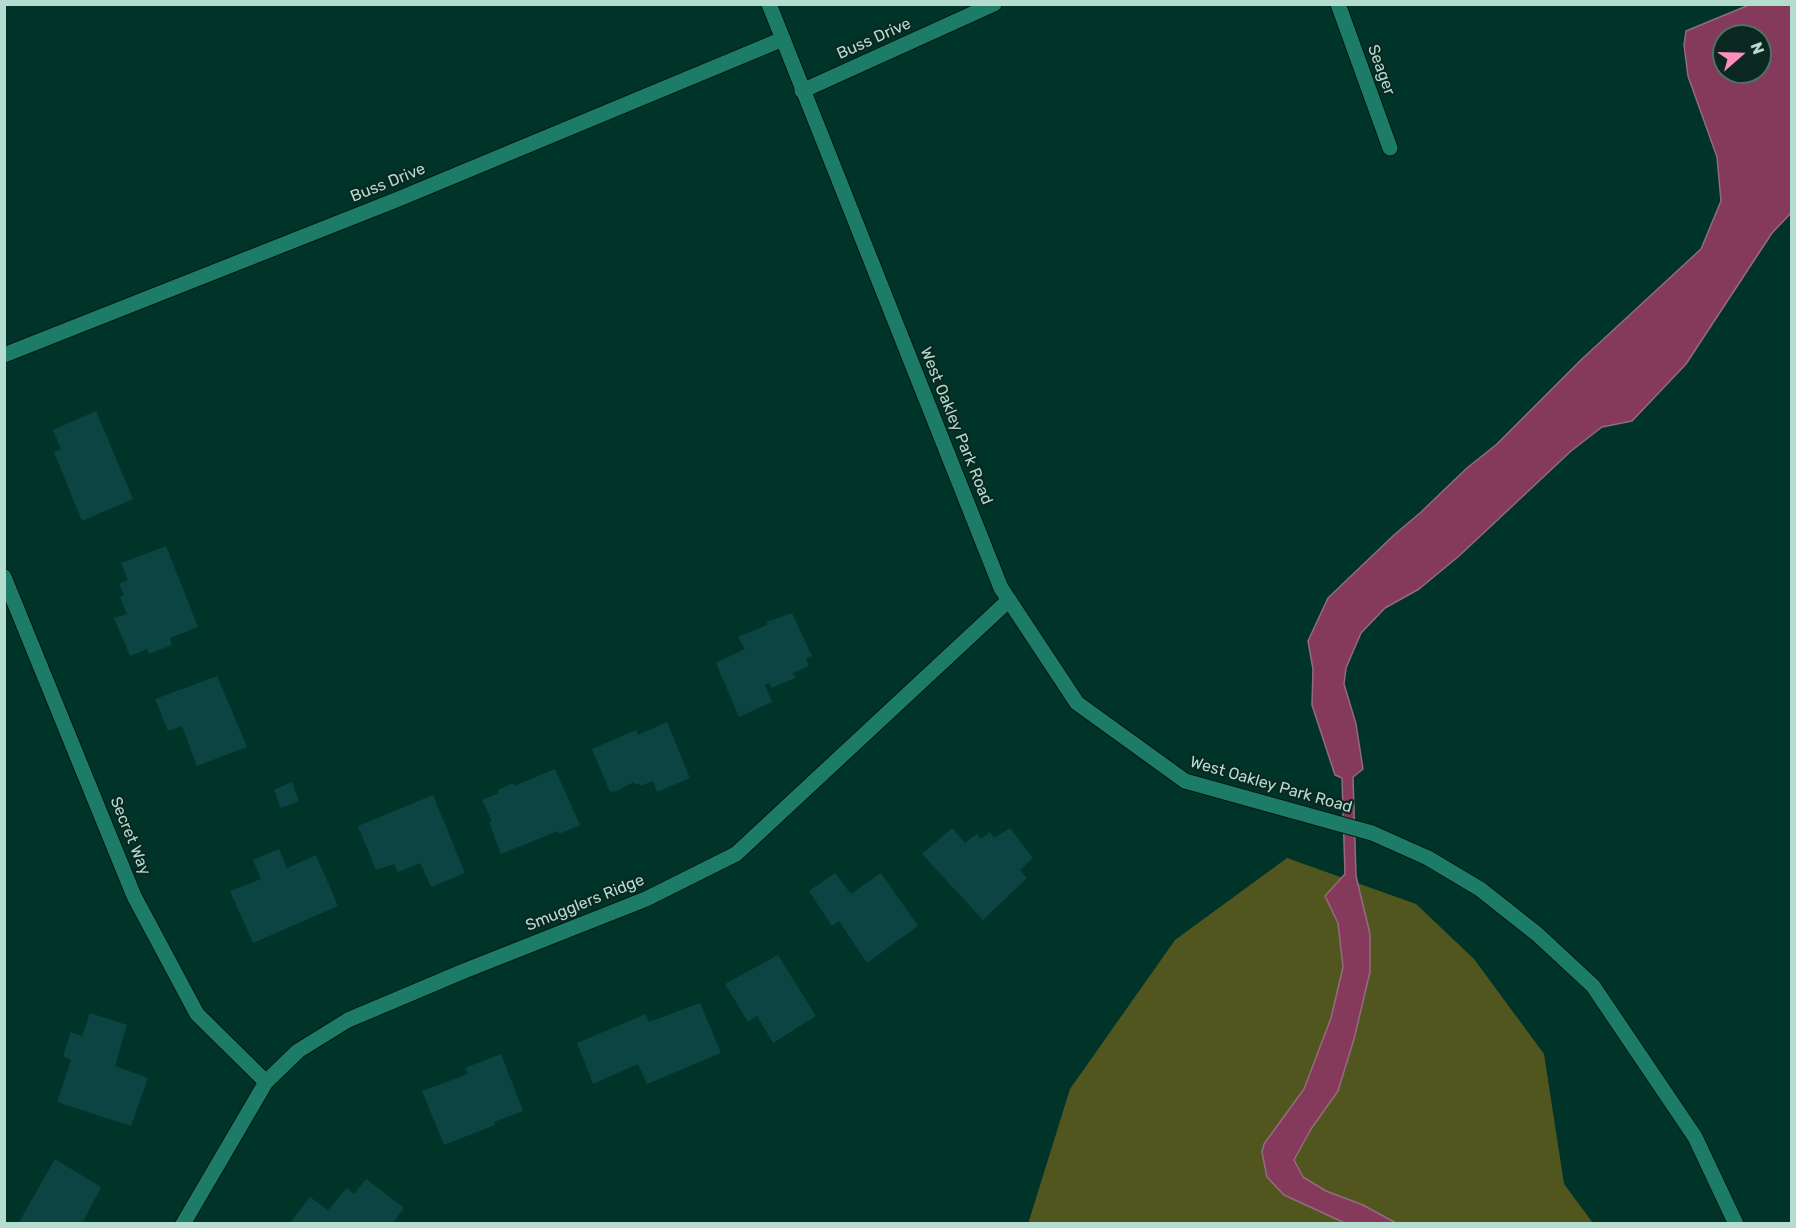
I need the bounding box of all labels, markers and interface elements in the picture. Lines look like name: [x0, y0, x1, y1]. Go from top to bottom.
street label: Buss Drive: [834, 14, 914, 64]
north arrow: [1712, 24, 1772, 84]
text: N: [1747, 40, 1768, 57]
street label: Seager: [1363, 42, 1399, 98]
street label: Buss Drive: [348, 159, 428, 207]
street label: West Oakley Park Road: [916, 344, 996, 508]
street label: West Oakley Park Road: [1188, 753, 1354, 817]
street label: Secret Way: [106, 794, 154, 878]
street label: Smugglers Ridge: [523, 870, 647, 936]

